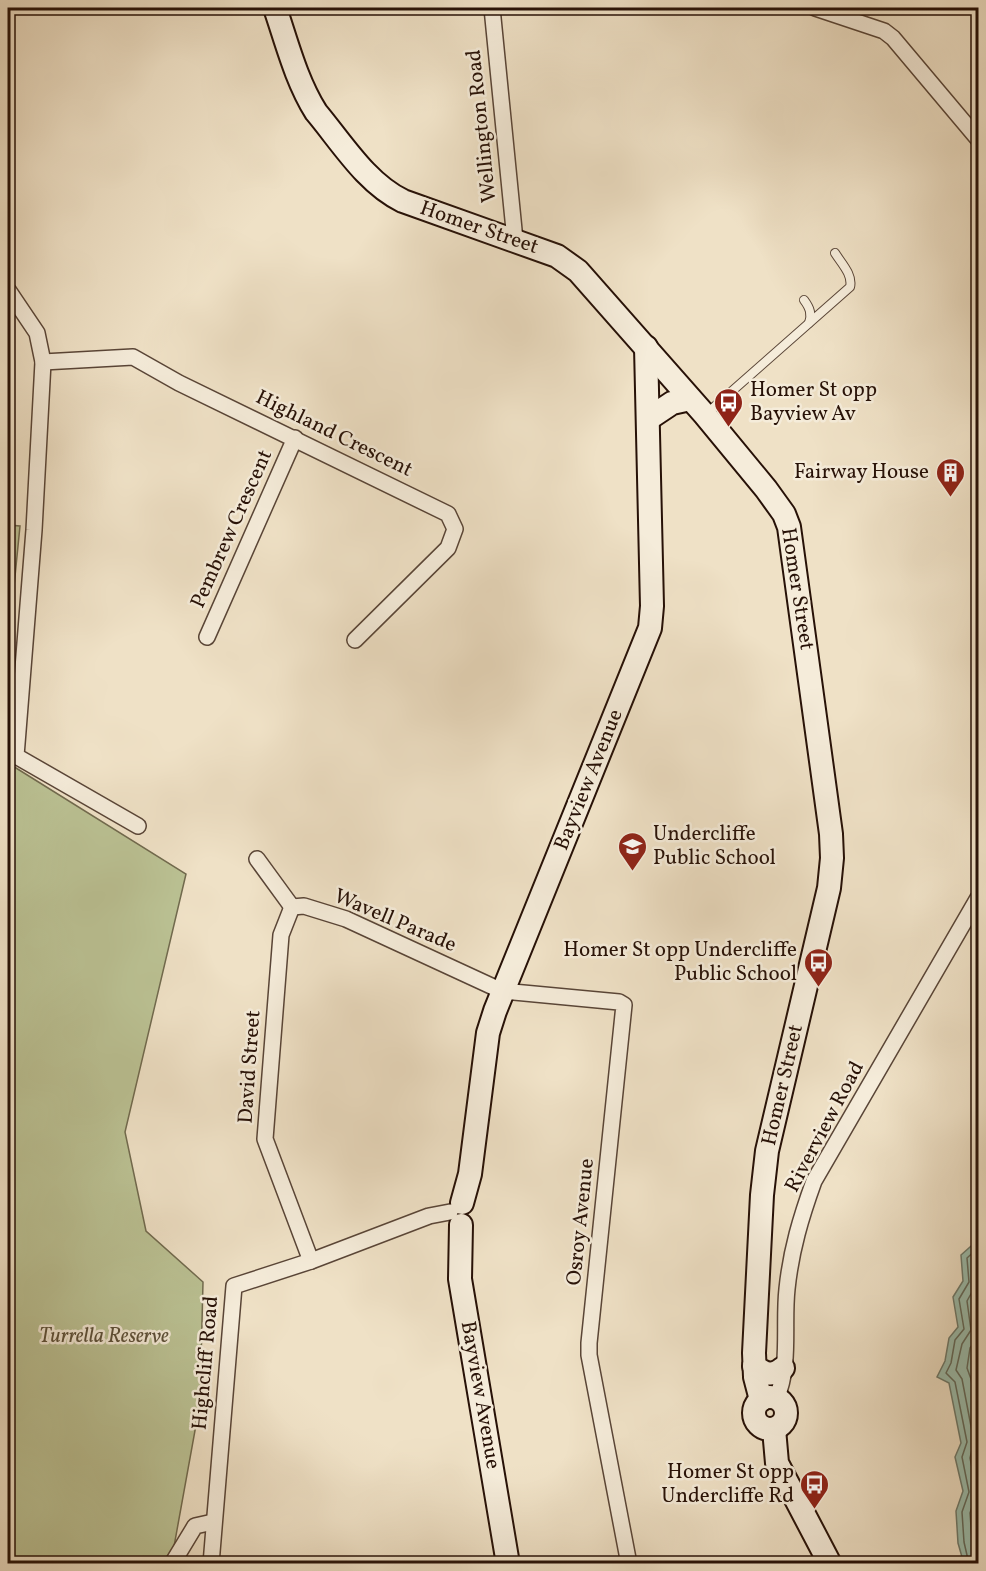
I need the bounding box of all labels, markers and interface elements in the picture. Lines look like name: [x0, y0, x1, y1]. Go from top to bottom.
street label: Wellington Road: [460, 48, 504, 204]
street label: Homer Street: [416, 194, 542, 262]
place label: Homer St opp Bayview Av: [750, 376, 877, 429]
street label: Highland Crescent: [251, 383, 417, 485]
bus stop icon: Homer St opp Bayview Av: [713, 386, 745, 428]
street label: Pembrew Crescent: [184, 445, 280, 613]
building icon: Fairway House: [934, 456, 966, 498]
place label: Fairway House: [794, 458, 929, 487]
street label: Homer Street: [773, 526, 821, 652]
street label: Bayview Avenue: [547, 705, 631, 855]
place label: Undercliffe Public School: [653, 820, 776, 873]
school or university icon: Undercliffe Public School: [616, 830, 648, 872]
street label: Wavell Parade: [329, 882, 461, 960]
place label: Homer St opp Undercliffe Public School: [563, 936, 797, 989]
bus stop icon: Homer St opp Undercliffe Public School: [802, 946, 834, 988]
street label: David Street: [232, 1009, 268, 1125]
street label: Homer Street: [755, 1022, 811, 1148]
street label: Riverview Road: [778, 1056, 872, 1198]
street label: Osroy Avenue: [560, 1157, 602, 1287]
street label: Highcliff Road: [186, 1295, 226, 1431]
street label: Bayview Avenue: [453, 1319, 507, 1471]
park label: Turrella Reserve: [39, 1322, 169, 1351]
place label: Homer St opp Undercliffe Rd: [661, 1458, 794, 1511]
bus stop icon: Homer St opp Undercliffe Rd: [799, 1468, 831, 1510]

